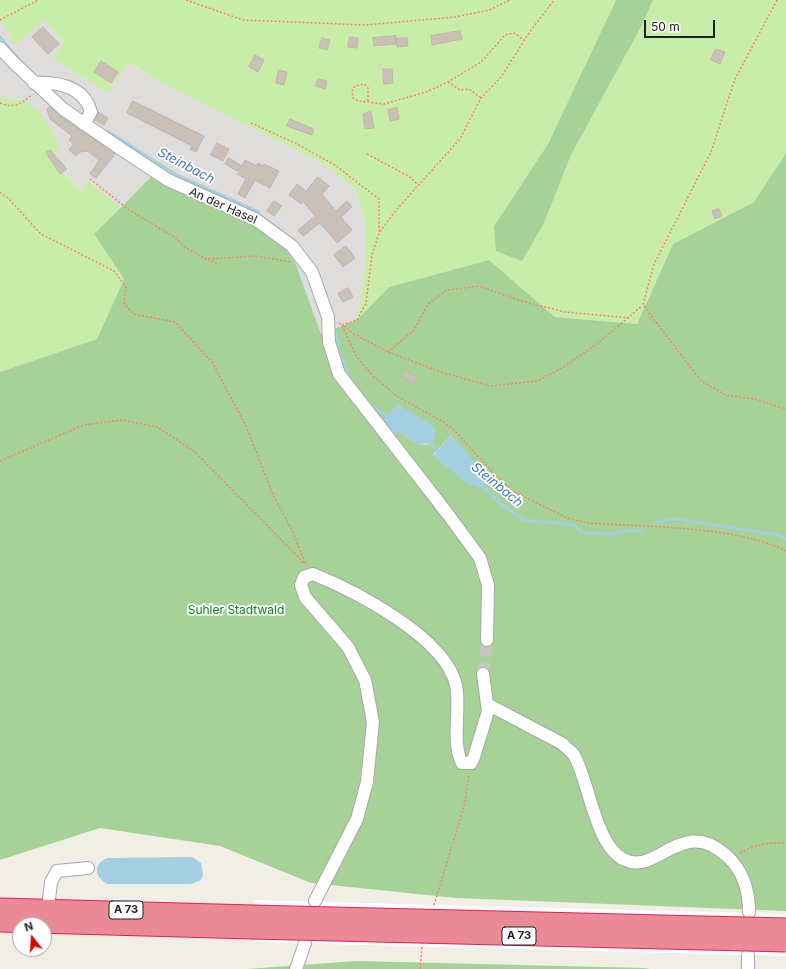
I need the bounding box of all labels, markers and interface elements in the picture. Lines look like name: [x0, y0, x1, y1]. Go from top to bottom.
scale bar: [646, 12, 717, 38]
text: 50 m: [651, 19, 680, 34]
water label: Steinbach: [155, 145, 217, 187]
street label: An der Hasel: [187, 185, 259, 227]
water label: Steinbach: [468, 459, 526, 511]
park label: Suhler Stadtwald: [188, 603, 284, 617]
road number: A 73: [109, 901, 143, 919]
north arrow: [12, 917, 52, 957]
text: N: [23, 919, 35, 934]
road number: A 73: [502, 927, 536, 945]

